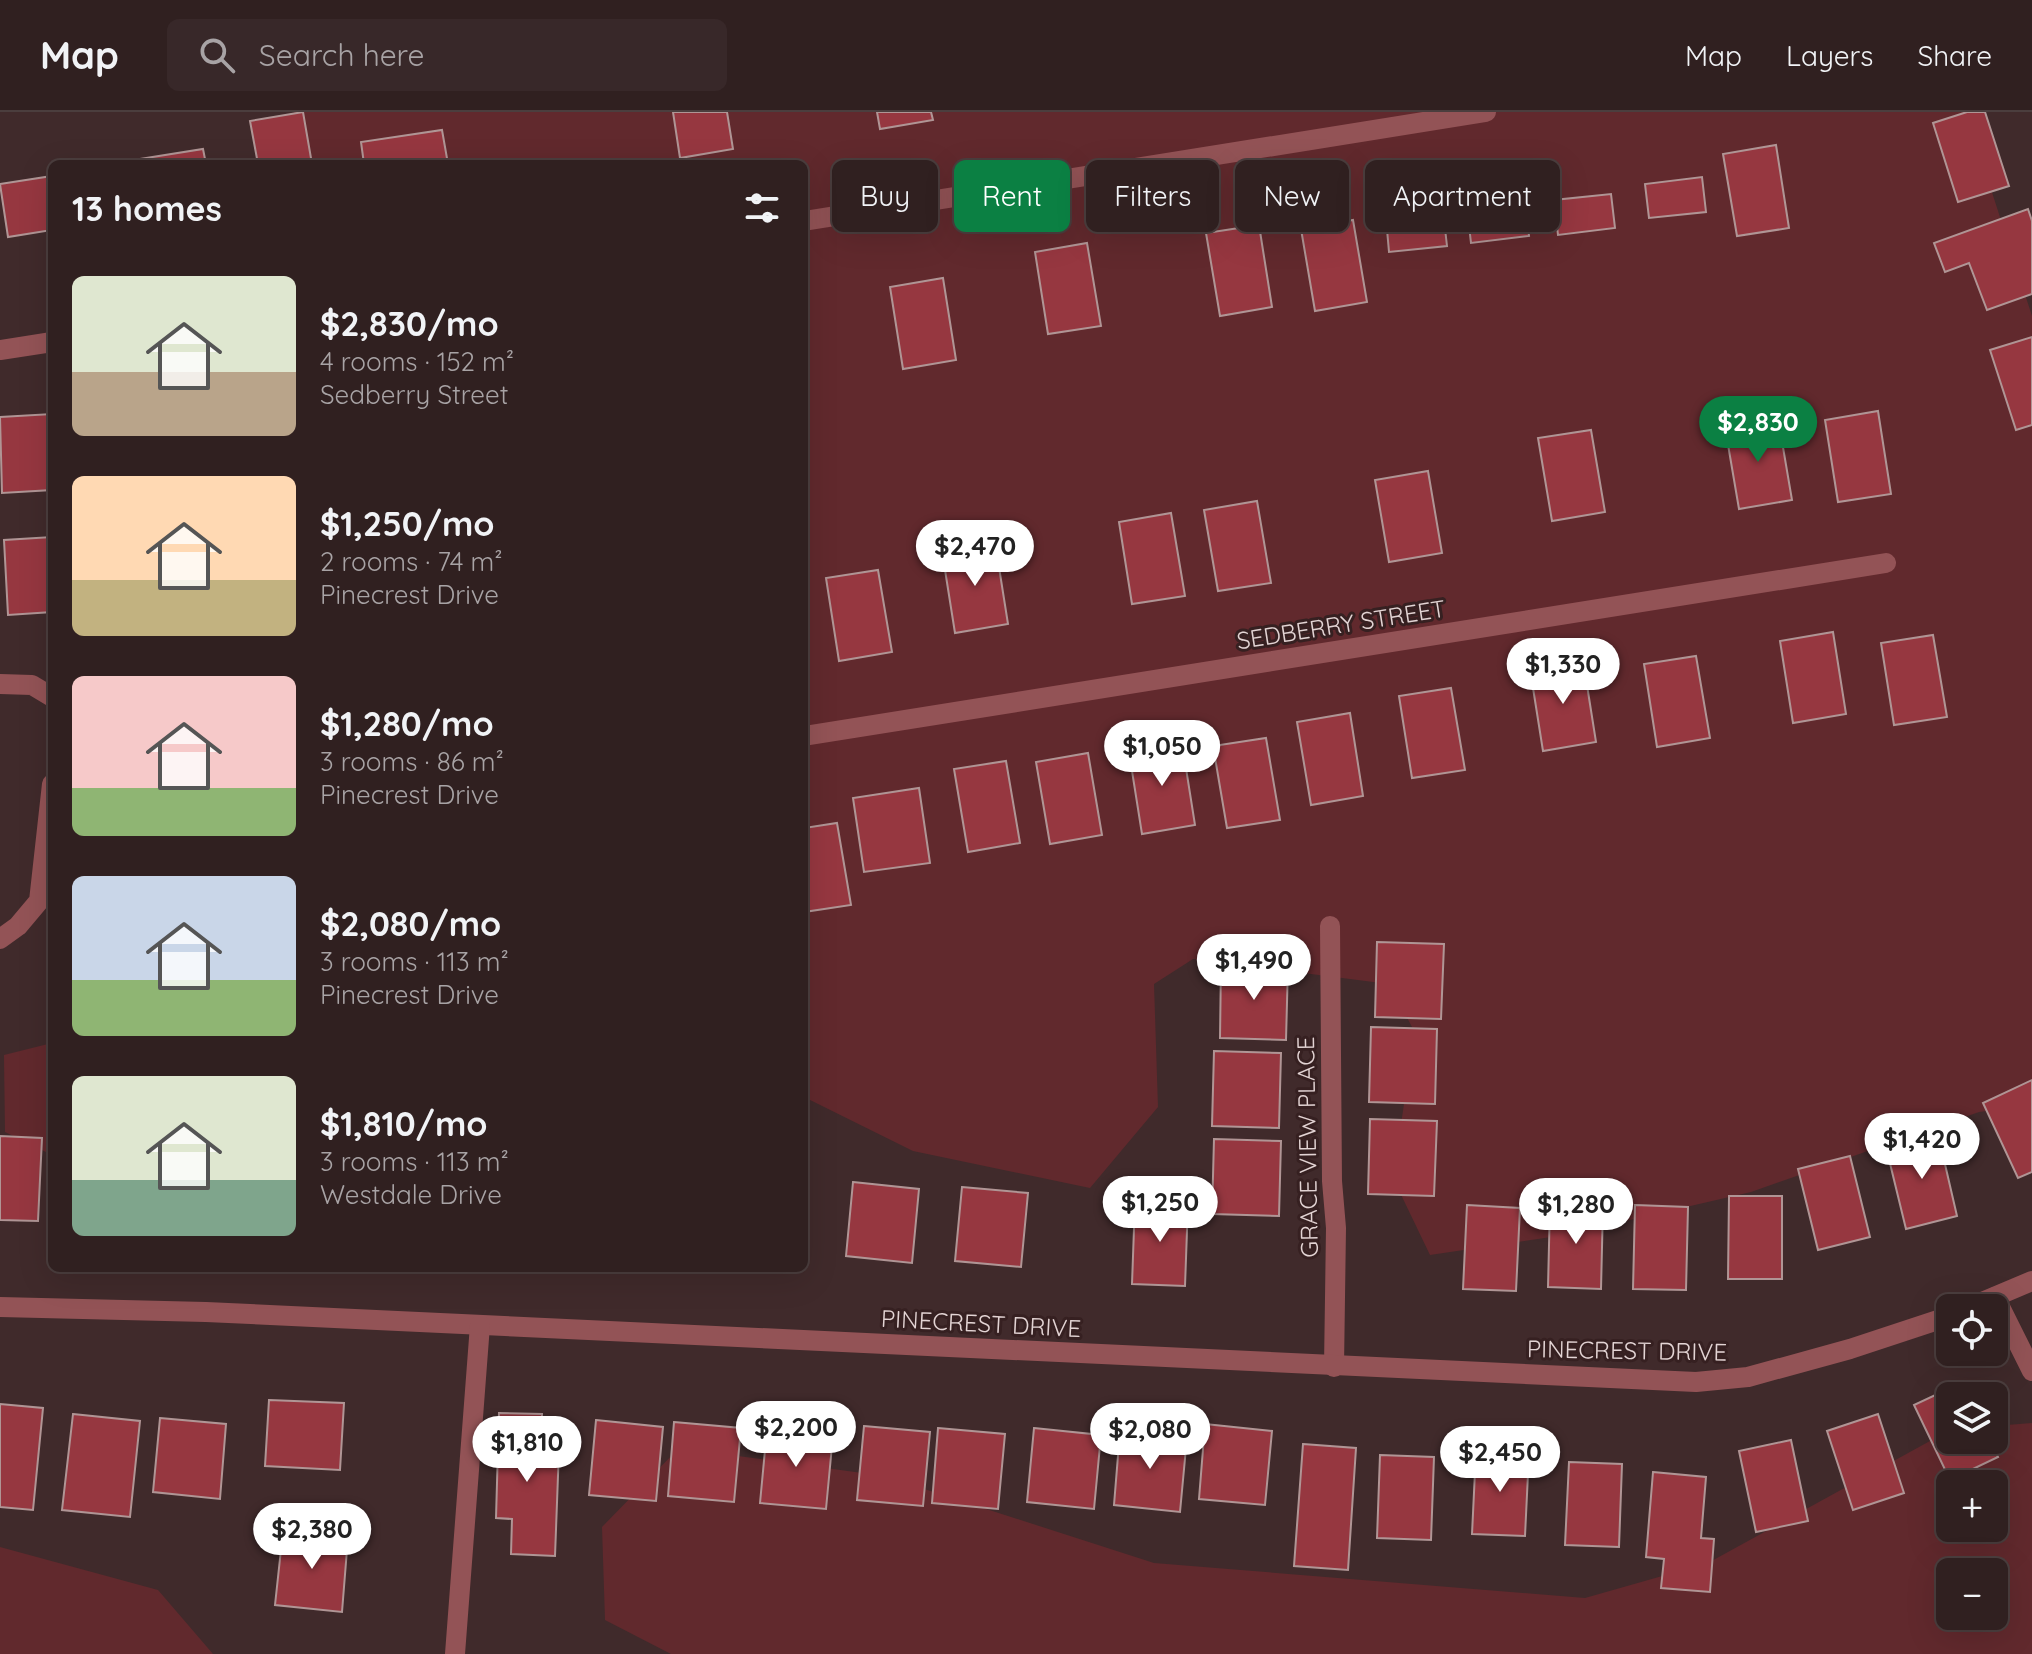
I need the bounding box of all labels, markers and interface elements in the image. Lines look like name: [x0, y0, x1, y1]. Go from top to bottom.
search box: [167, 19, 727, 91]
text: Map: [40, 31, 119, 79]
icon: search: [195, 33, 239, 77]
text: Search here: [259, 36, 424, 74]
text: Map: [1685, 38, 1742, 73]
text: Layers: [1786, 38, 1873, 73]
text: Share: [1917, 38, 1992, 73]
chip: Buy: [832, 160, 938, 232]
chip: Rent: [954, 160, 1070, 232]
chip: Filters: [1086, 160, 1219, 232]
chip: New: [1235, 160, 1349, 232]
chip: Apartment: [1365, 160, 1560, 232]
icon: filters: [740, 186, 784, 230]
text: 13 homes: [72, 187, 222, 230]
text: $2,830/mo: [320, 302, 499, 345]
icon: home: [136, 308, 232, 404]
text: 4 rooms · 152 m²: [320, 345, 514, 378]
text: Sedberry Street: [320, 378, 508, 411]
pin: $2,830: [1693, 396, 1823, 464]
text: $2,830: [1717, 405, 1799, 438]
text: $1,250/mo: [320, 502, 495, 545]
icon: home: [136, 508, 232, 604]
pin: $2,470: [910, 520, 1040, 588]
text: $2,470: [934, 529, 1016, 562]
text: 2 rooms · 74 m²: [320, 545, 503, 578]
text: Pinecrest Drive: [320, 578, 499, 611]
street label: SEDBERRY STREET: [1234, 593, 1448, 655]
pin: $1,330: [1498, 638, 1628, 706]
text: $1,330: [1525, 647, 1601, 680]
text: $1,280/mo: [320, 702, 494, 745]
icon: home: [136, 708, 232, 804]
pin: $1,050: [1097, 720, 1227, 788]
text: $1,050: [1122, 729, 1202, 762]
text: 3 rooms · 86 m²: [320, 745, 504, 778]
text: Pinecrest Drive: [320, 778, 499, 811]
text: $2,080/mo: [320, 902, 501, 945]
icon: home: [136, 908, 232, 1004]
pin: $1,490: [1189, 934, 1319, 1002]
text: $1,490: [1215, 943, 1293, 976]
text: 3 rooms · 113 m²: [320, 945, 509, 978]
text: Pinecrest Drive: [320, 978, 499, 1011]
street label: GRACE VIEW PLACE: [1290, 1036, 1324, 1258]
text: $1,810/mo: [320, 1102, 487, 1145]
icon: home: [136, 1108, 232, 1204]
pin: $1,420: [1857, 1113, 1987, 1181]
text: $1,420: [1883, 1122, 1961, 1155]
text: 3 rooms · 113 m²: [320, 1145, 509, 1178]
pin: $1,250: [1095, 1176, 1225, 1244]
text: Westdale Drive: [320, 1178, 502, 1211]
pin: $1,280: [1511, 1178, 1641, 1246]
text: $1,250: [1121, 1185, 1199, 1218]
text: $1,280: [1537, 1187, 1615, 1220]
map controls: [1936, 1294, 2008, 1630]
button: locate: [1936, 1294, 2008, 1366]
street label: PINECREST DRIVE: [880, 1303, 1082, 1343]
street label: PINECREST DRIVE: [1527, 1333, 1727, 1367]
button: layers: [1936, 1382, 2008, 1454]
pin: $2,200: [731, 1401, 861, 1469]
pin: $2,080: [1085, 1403, 1215, 1471]
text: $2,200: [754, 1410, 838, 1443]
text: $2,080: [1108, 1412, 1192, 1445]
pin: $1,810: [462, 1416, 592, 1484]
text: $1,810: [490, 1425, 564, 1458]
pin: $2,450: [1435, 1426, 1565, 1494]
text: $2,450: [1458, 1435, 1542, 1468]
button: +: [1936, 1470, 2008, 1542]
pin: $2,380: [247, 1503, 377, 1571]
text: $2,380: [271, 1512, 353, 1545]
button: −: [1936, 1558, 2008, 1630]

